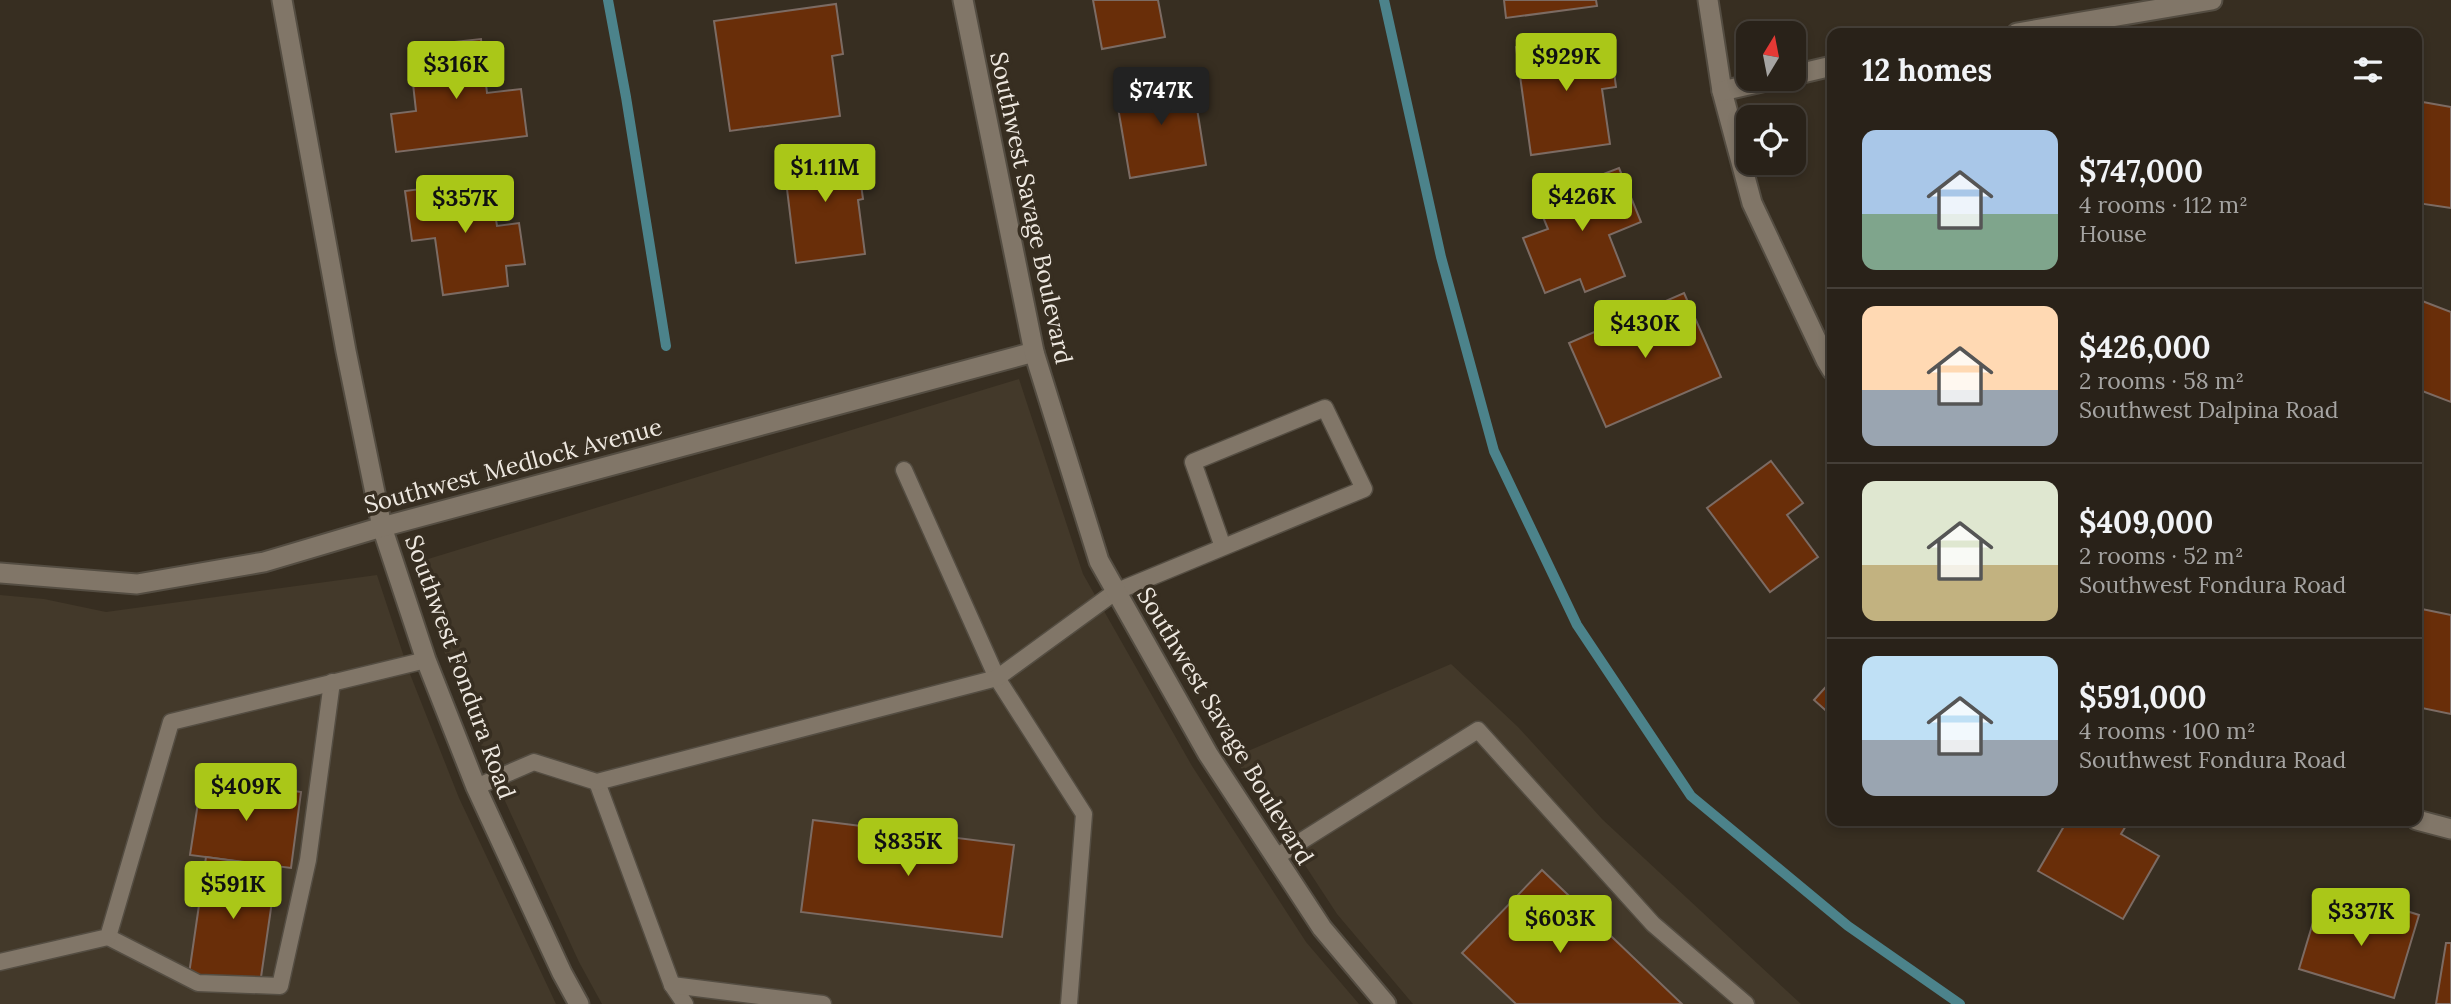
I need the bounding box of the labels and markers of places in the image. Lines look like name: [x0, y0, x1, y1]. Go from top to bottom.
pin: $929K: [1517, 34, 1615, 93]
pin: $316K: [407, 42, 505, 101]
pin: $747K: [1112, 68, 1210, 127]
pin: $1.11M: [768, 144, 882, 204]
pin: $426K: [1533, 174, 1631, 233]
pin: $357K: [416, 176, 514, 235]
pin: $430K: [1596, 300, 1694, 360]
pin: $409K: [197, 764, 295, 823]
pin: $835K: [859, 818, 957, 878]
pin: $591K: [184, 862, 282, 921]
pin: $337K: [2312, 888, 2410, 948]
pin: $603K: [1511, 895, 1609, 955]

